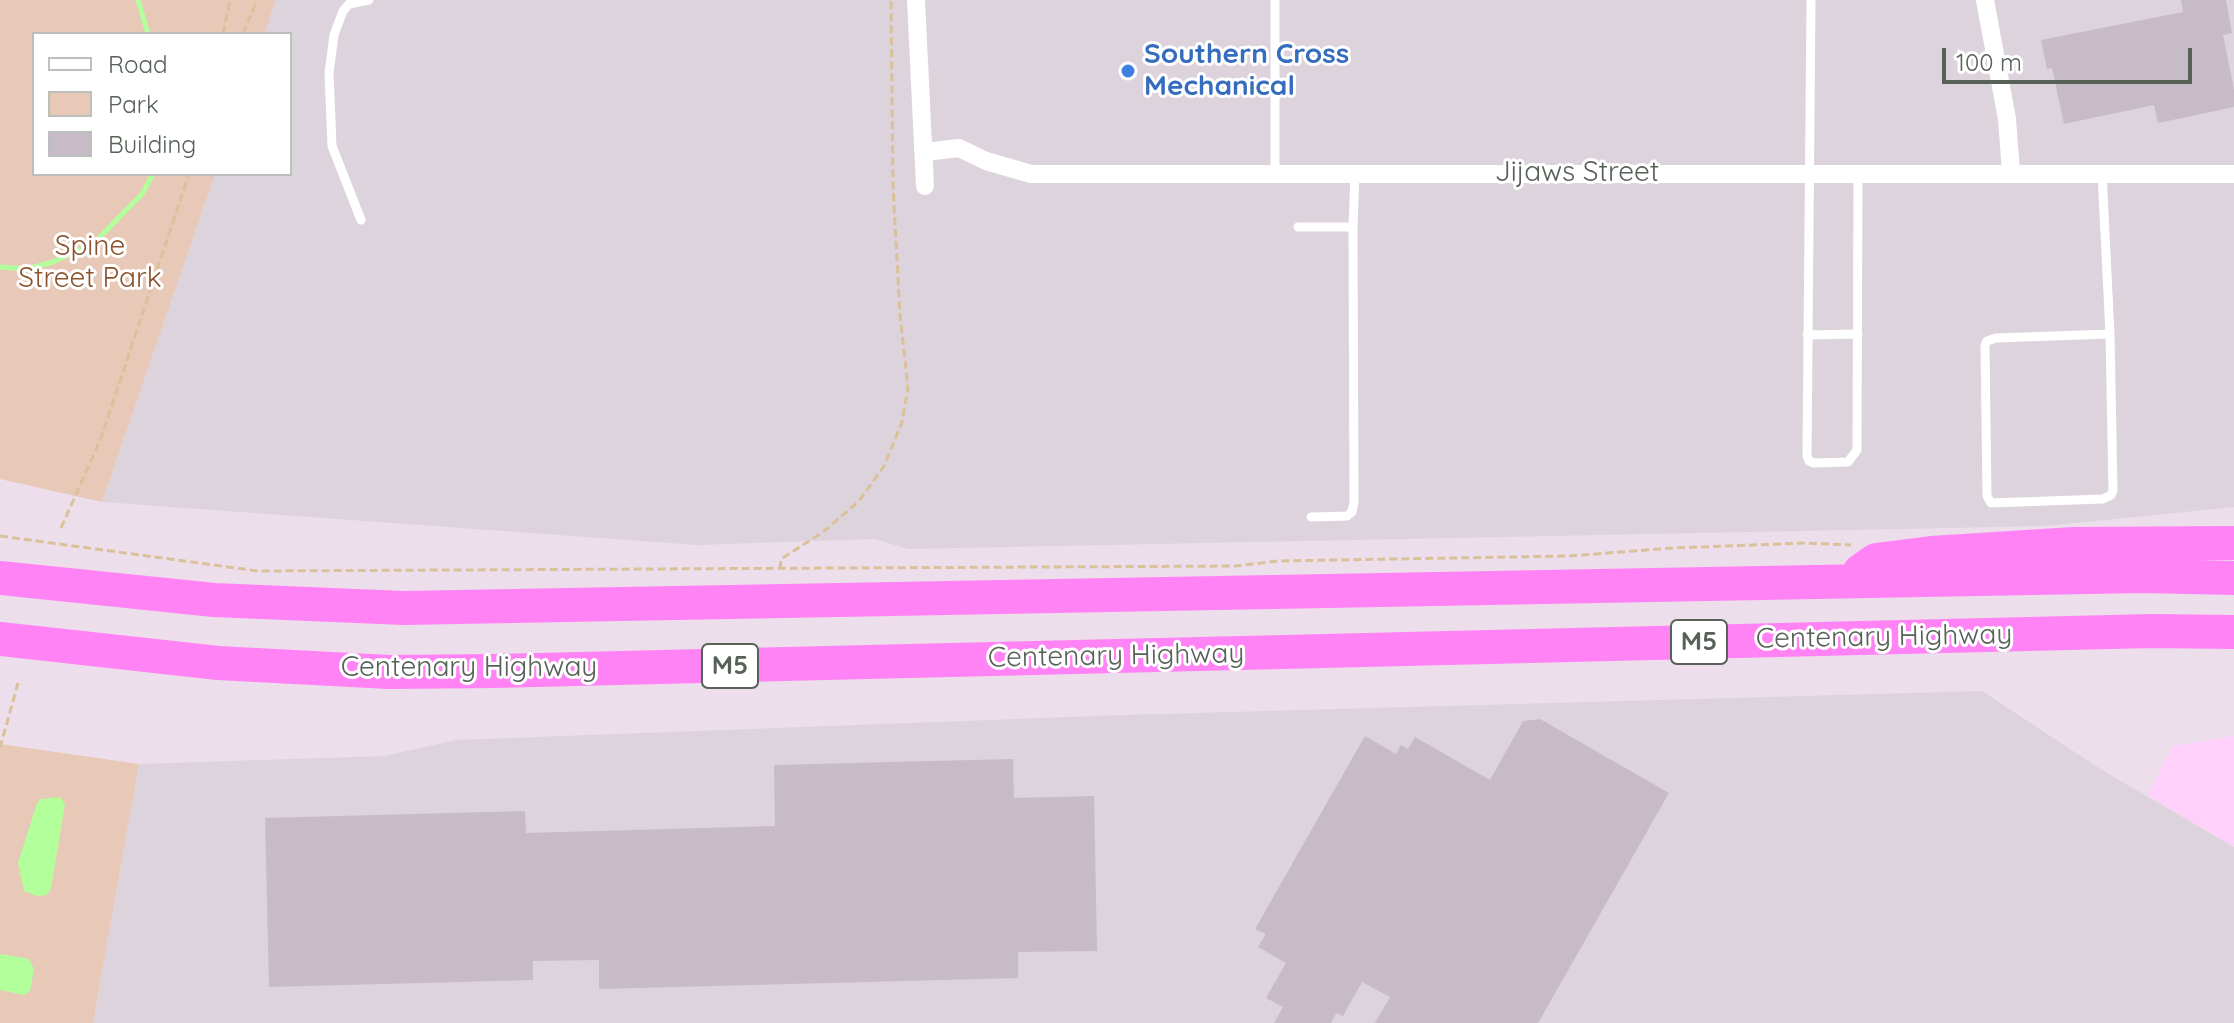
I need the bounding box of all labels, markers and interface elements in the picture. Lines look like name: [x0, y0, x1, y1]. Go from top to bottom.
legend: [32, 32, 292, 176]
scale bar: [1946, 32, 2196, 82]
place label: Southern Cross Mechanical: [1144, 38, 1349, 104]
text: 100 m: [1956, 47, 2022, 77]
text: Road: [108, 49, 168, 79]
marker: Southern Cross Mechanical: [1119, 62, 1137, 80]
text: Park: [108, 89, 159, 119]
text: Building: [108, 129, 196, 159]
street label: Jijaws Street: [1495, 156, 1659, 190]
park label: Spine Street Park: [18, 230, 162, 296]
street label: Centenary Highway: [1755, 618, 2013, 656]
road number: M5: [1671, 620, 1727, 664]
street label: Centenary Highway: [987, 637, 1245, 675]
road number: M5: [702, 644, 758, 688]
street label: Centenary Highway: [341, 651, 597, 685]

